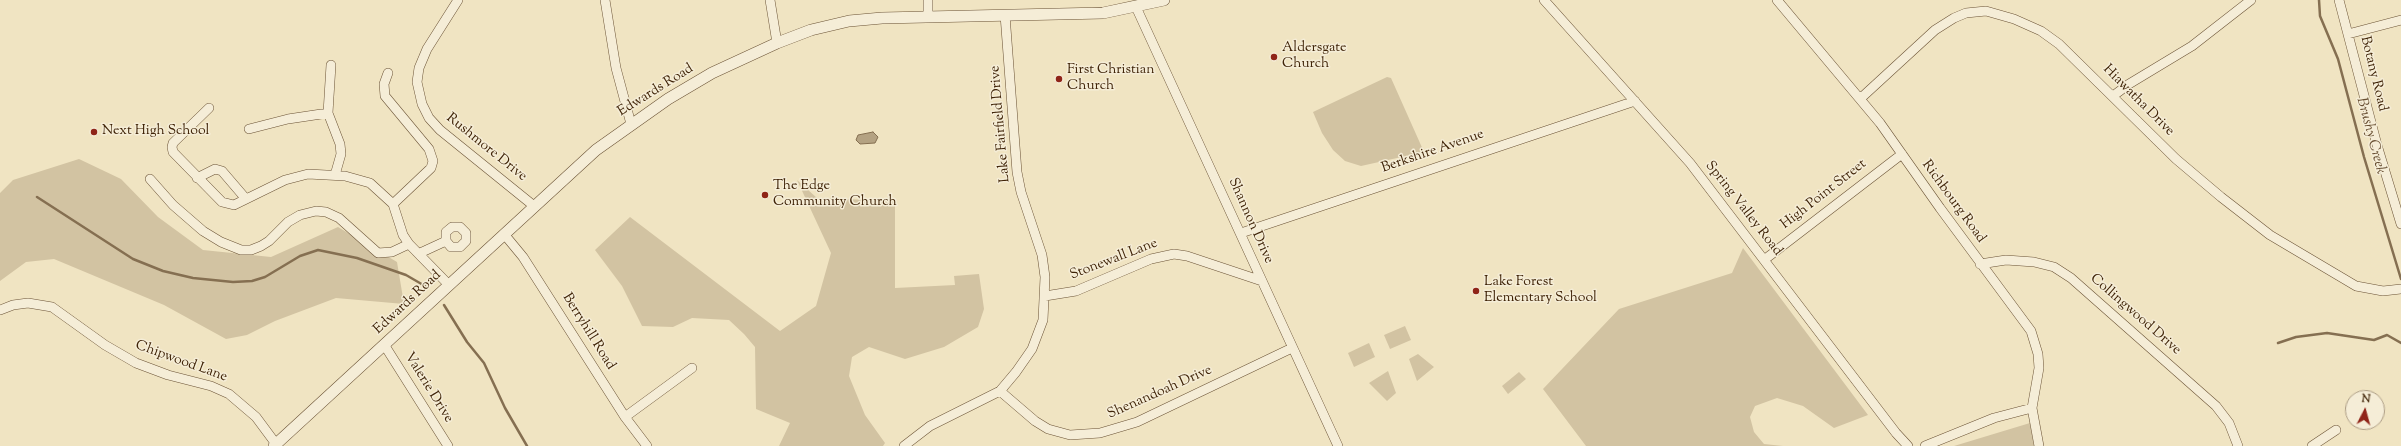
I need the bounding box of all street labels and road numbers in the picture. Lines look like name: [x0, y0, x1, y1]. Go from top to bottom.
street label: Botany Road: [2356, 35, 2390, 113]
street label: Edwards Road: [615, 61, 697, 121]
street label: Hiawatha Drive: [2099, 62, 2177, 140]
street label: Lake Fairfield Drive: [988, 65, 1014, 183]
street label: Rushmore Drive: [442, 110, 530, 186]
street label: Berkshire Avenue: [1380, 127, 1486, 177]
street label: High Point Street: [1778, 156, 1870, 234]
street label: Richbourg Road: [1917, 157, 1989, 247]
street label: Spring Valley Road: [1701, 158, 1785, 260]
street label: Shannon Drive: [1224, 176, 1276, 266]
street label: Stonewall Lane: [1068, 236, 1160, 284]
street label: Edwards Road: [371, 268, 445, 338]
street label: Collingwood Drive: [2086, 271, 2184, 359]
street label: Berryhill Road: [558, 291, 618, 373]
street label: Chipwood Lane: [133, 338, 229, 386]
street label: Valerie Drive: [400, 350, 456, 426]
street label: Shenandoah Drive: [1105, 362, 1215, 424]

